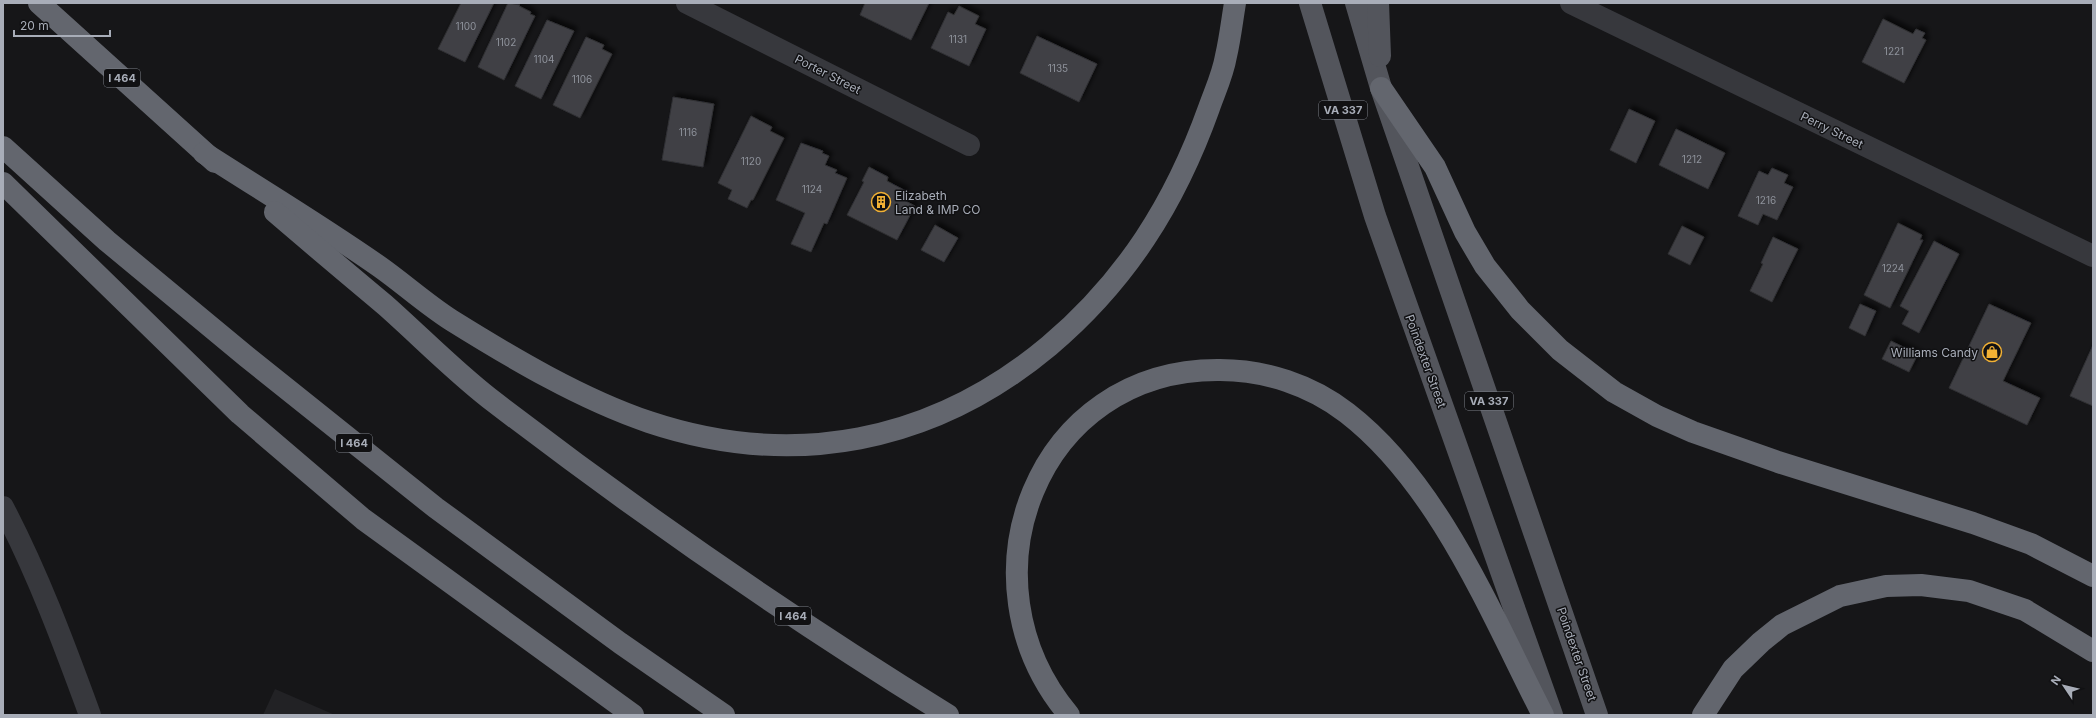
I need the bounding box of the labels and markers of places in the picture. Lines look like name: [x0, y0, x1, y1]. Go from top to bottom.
place label: Elizabeth Land & IMP CO: [895, 188, 980, 217]
building icon: Elizabeth Land & IMP CO: [870, 191, 892, 213]
shop icon: Williams Candy: [1981, 341, 2003, 363]
place label: Williams Candy: [1891, 345, 1978, 360]

